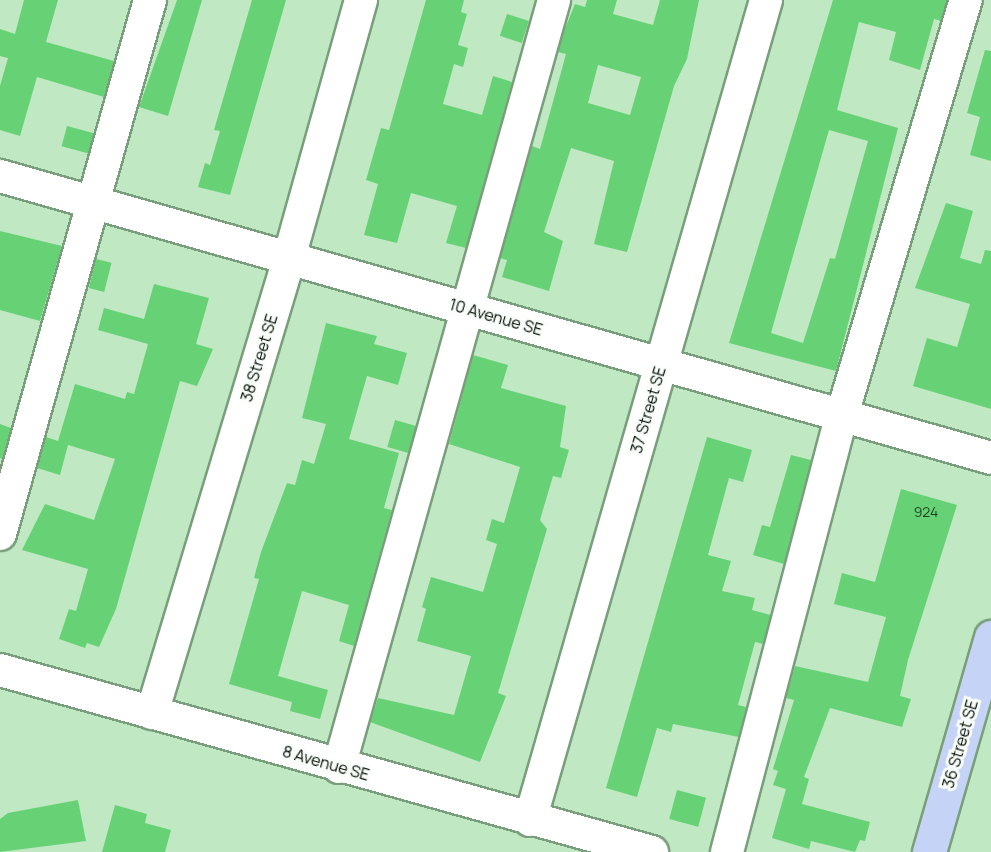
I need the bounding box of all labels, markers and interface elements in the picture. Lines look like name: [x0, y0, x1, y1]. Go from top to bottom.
street label: 10 Avenue SE: [447, 295, 545, 339]
street label: 38 Street SE: [237, 312, 281, 404]
street label: 37 Street SE: [626, 364, 670, 456]
house number: 924: [914, 504, 938, 520]
street label: 36 Street SE: [938, 698, 982, 790]
street label: 8 Avenue SE: [280, 741, 372, 785]

